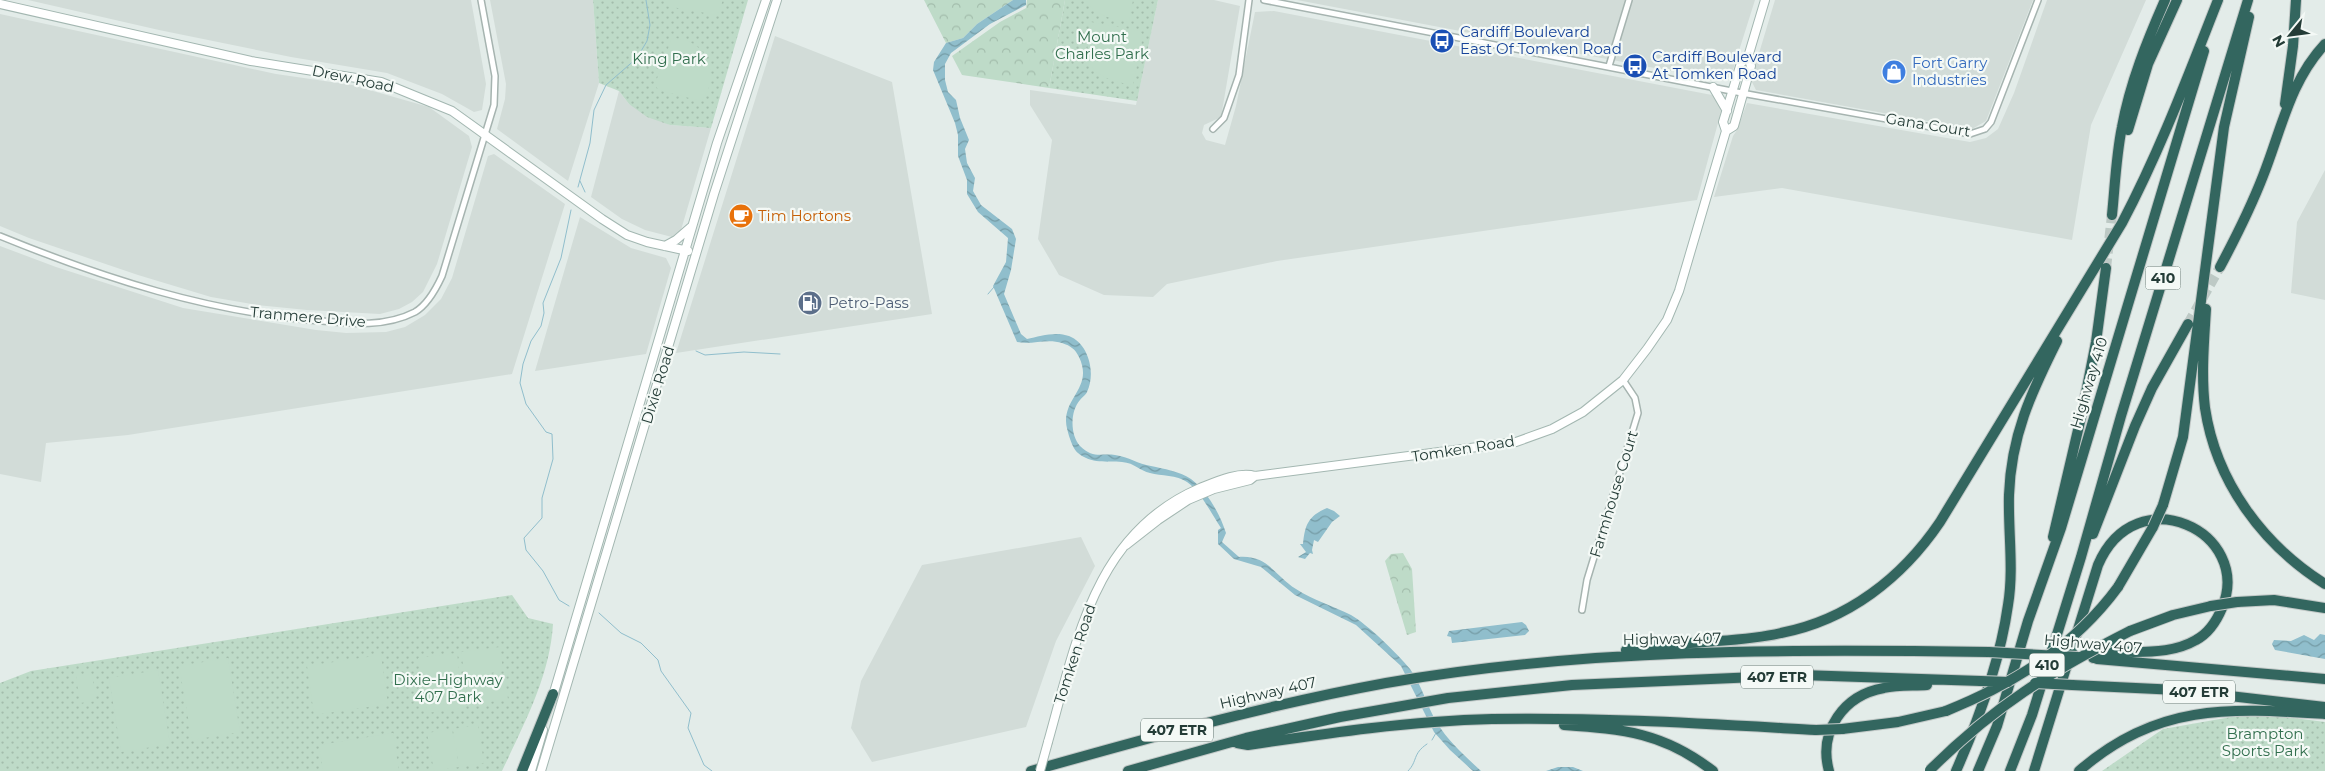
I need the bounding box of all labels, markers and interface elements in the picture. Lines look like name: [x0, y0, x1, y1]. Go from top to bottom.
north arrow: [2265, 10, 2315, 60]
place label: Cardiff Boulevard East Of Tomken Road: [1460, 22, 1622, 58]
park label: Mount Charles Park: [1055, 27, 1149, 63]
bus stop icon: Cardiff Boulevard East Of Tomken Road: [1429, 28, 1455, 54]
text: N: [2268, 32, 2289, 51]
place label: Cardiff Boulevard At Tomken Road: [1652, 47, 1782, 83]
park label: King Park: [632, 49, 706, 68]
bus stop icon: Cardiff Boulevard At Tomken Road: [1622, 53, 1648, 79]
place label: Fort Garry Industries: [1912, 53, 1988, 89]
shop icon: Fort Garry Industries: [1881, 59, 1907, 85]
street label: Drew Road: [310, 61, 396, 96]
street label: Gana Court: [1884, 108, 1972, 141]
cafe icon: Tim Hortons: [728, 203, 754, 229]
place label: Tim Hortons: [758, 206, 851, 225]
road number: 410: [2146, 266, 2180, 290]
fuel station icon: Petro-Pass: [797, 290, 823, 316]
place label: Petro-Pass: [828, 293, 909, 312]
street label: Tranmere Drive: [249, 302, 367, 331]
street label: Highway 410: [2066, 335, 2111, 431]
street label: Dixie Road: [637, 343, 678, 426]
street label: Farmhouse Court: [1585, 428, 1642, 560]
street label: Tomken Road: [1410, 431, 1516, 466]
street label: Tomken Road: [1049, 601, 1100, 706]
street label: Highway 407: [1623, 628, 1722, 649]
street label: Highway 407: [2043, 630, 2143, 657]
road number: 410: [2030, 654, 2064, 676]
road number: 407 ETR: [1741, 666, 1813, 689]
park label: Dixie-Highway 407 Park: [393, 670, 504, 706]
street label: Highway 407: [1218, 672, 1318, 713]
road number: 407 ETR: [2163, 680, 2235, 704]
road number: 407 ETR: [1141, 718, 1213, 742]
park label: Brampton Sports Park: [2222, 724, 2308, 760]

